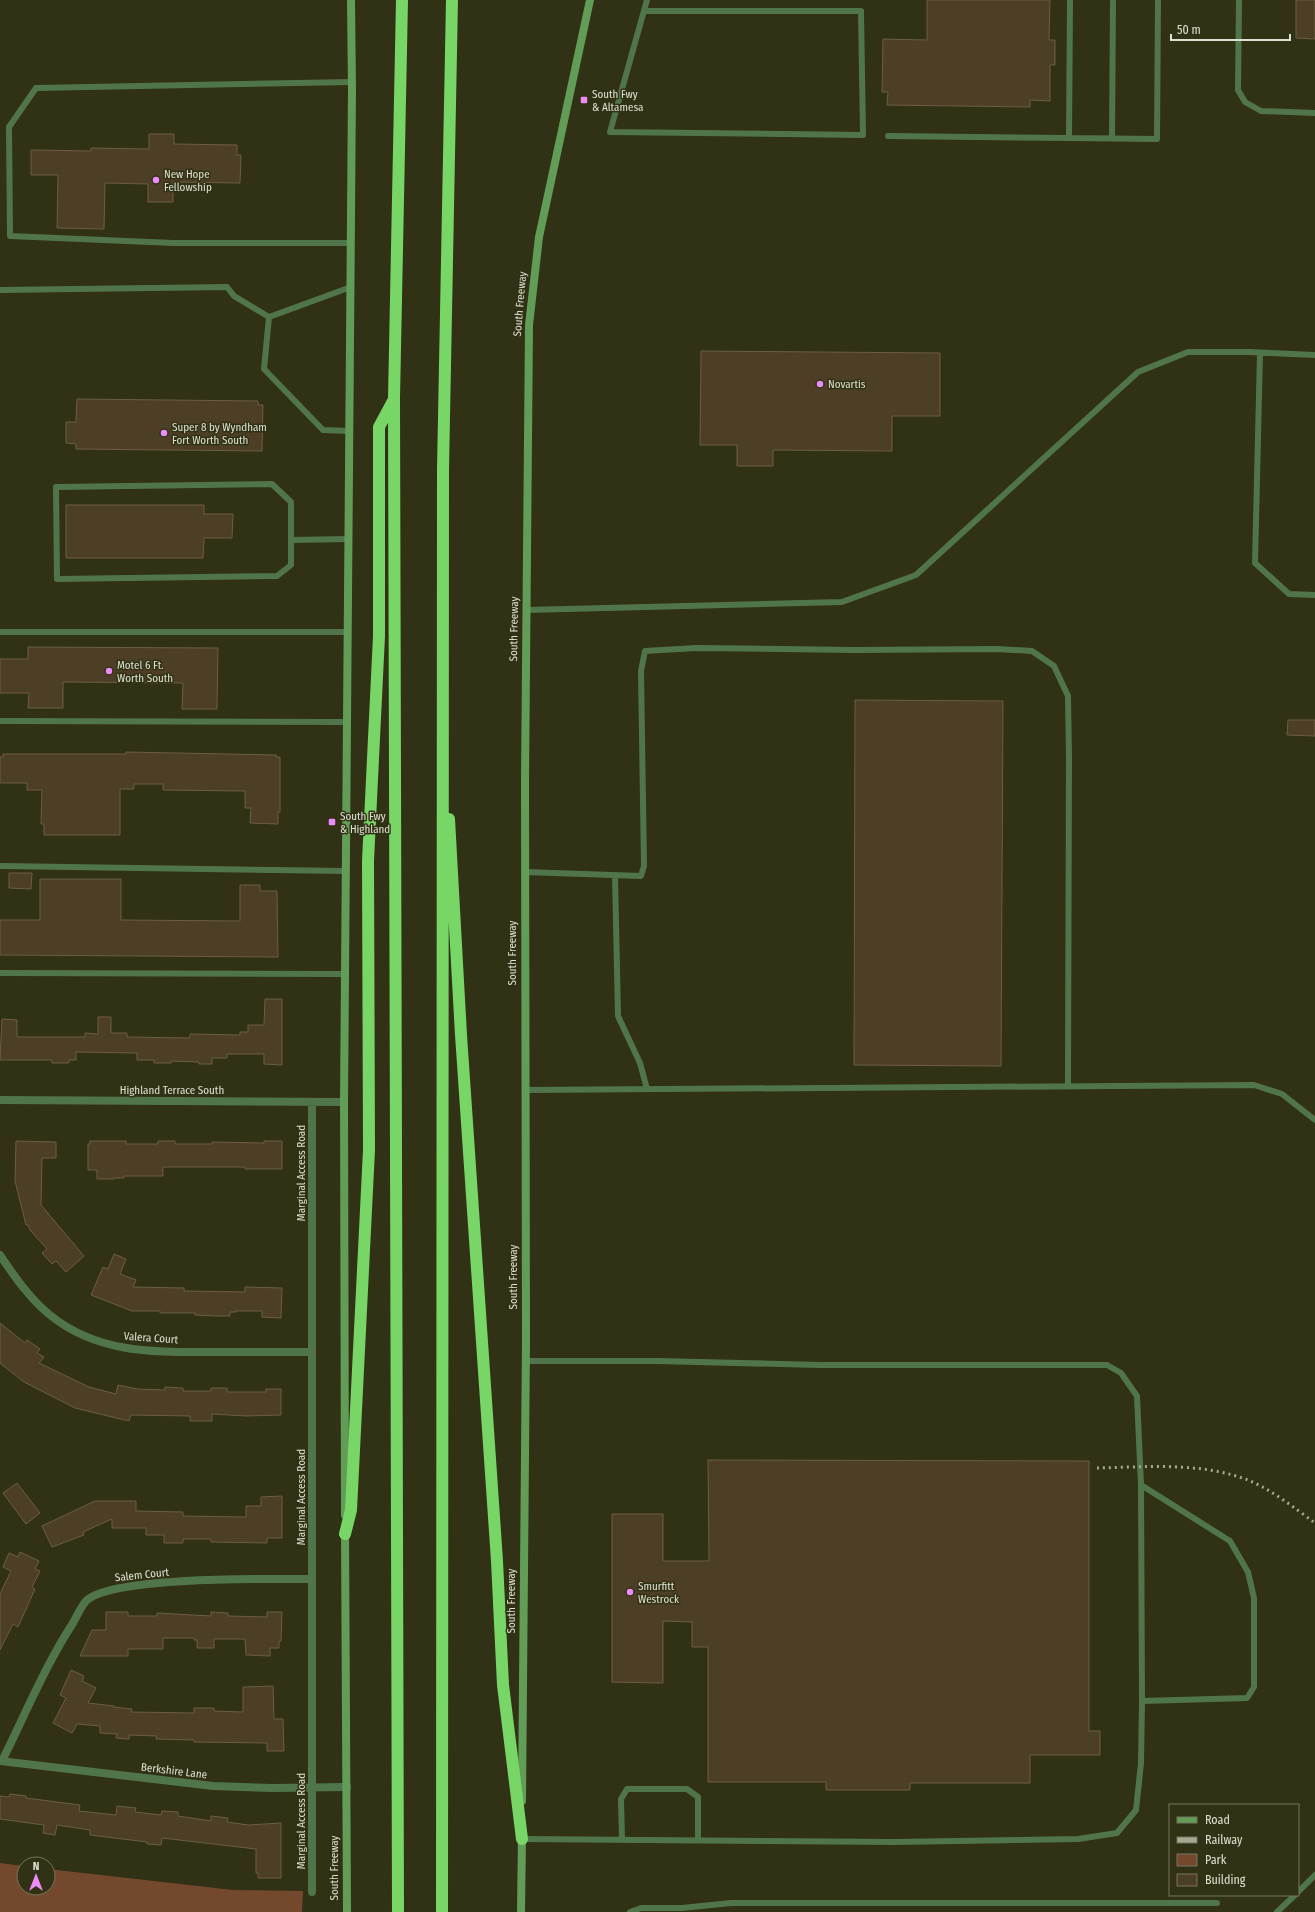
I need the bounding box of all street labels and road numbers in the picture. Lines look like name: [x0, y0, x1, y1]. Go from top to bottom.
street label: South Freeway: [511, 271, 529, 337]
street label: South Freeway: [507, 596, 521, 662]
street label: South Freeway: [506, 920, 519, 986]
street label: Highland Terrace South: [120, 1084, 224, 1097]
street label: Marginal Access Road: [295, 1125, 308, 1221]
street label: South Freeway: [507, 1244, 520, 1310]
street label: Valera Court: [123, 1330, 179, 1346]
street label: Marginal Access Road: [295, 1449, 308, 1545]
street label: Salem Court: [114, 1566, 170, 1584]
street label: South Freeway: [505, 1568, 518, 1634]
street label: Berkshire Lane: [140, 1760, 208, 1782]
street label: Marginal Access Road: [295, 1773, 308, 1869]
street label: South Freeway: [328, 1835, 341, 1901]

